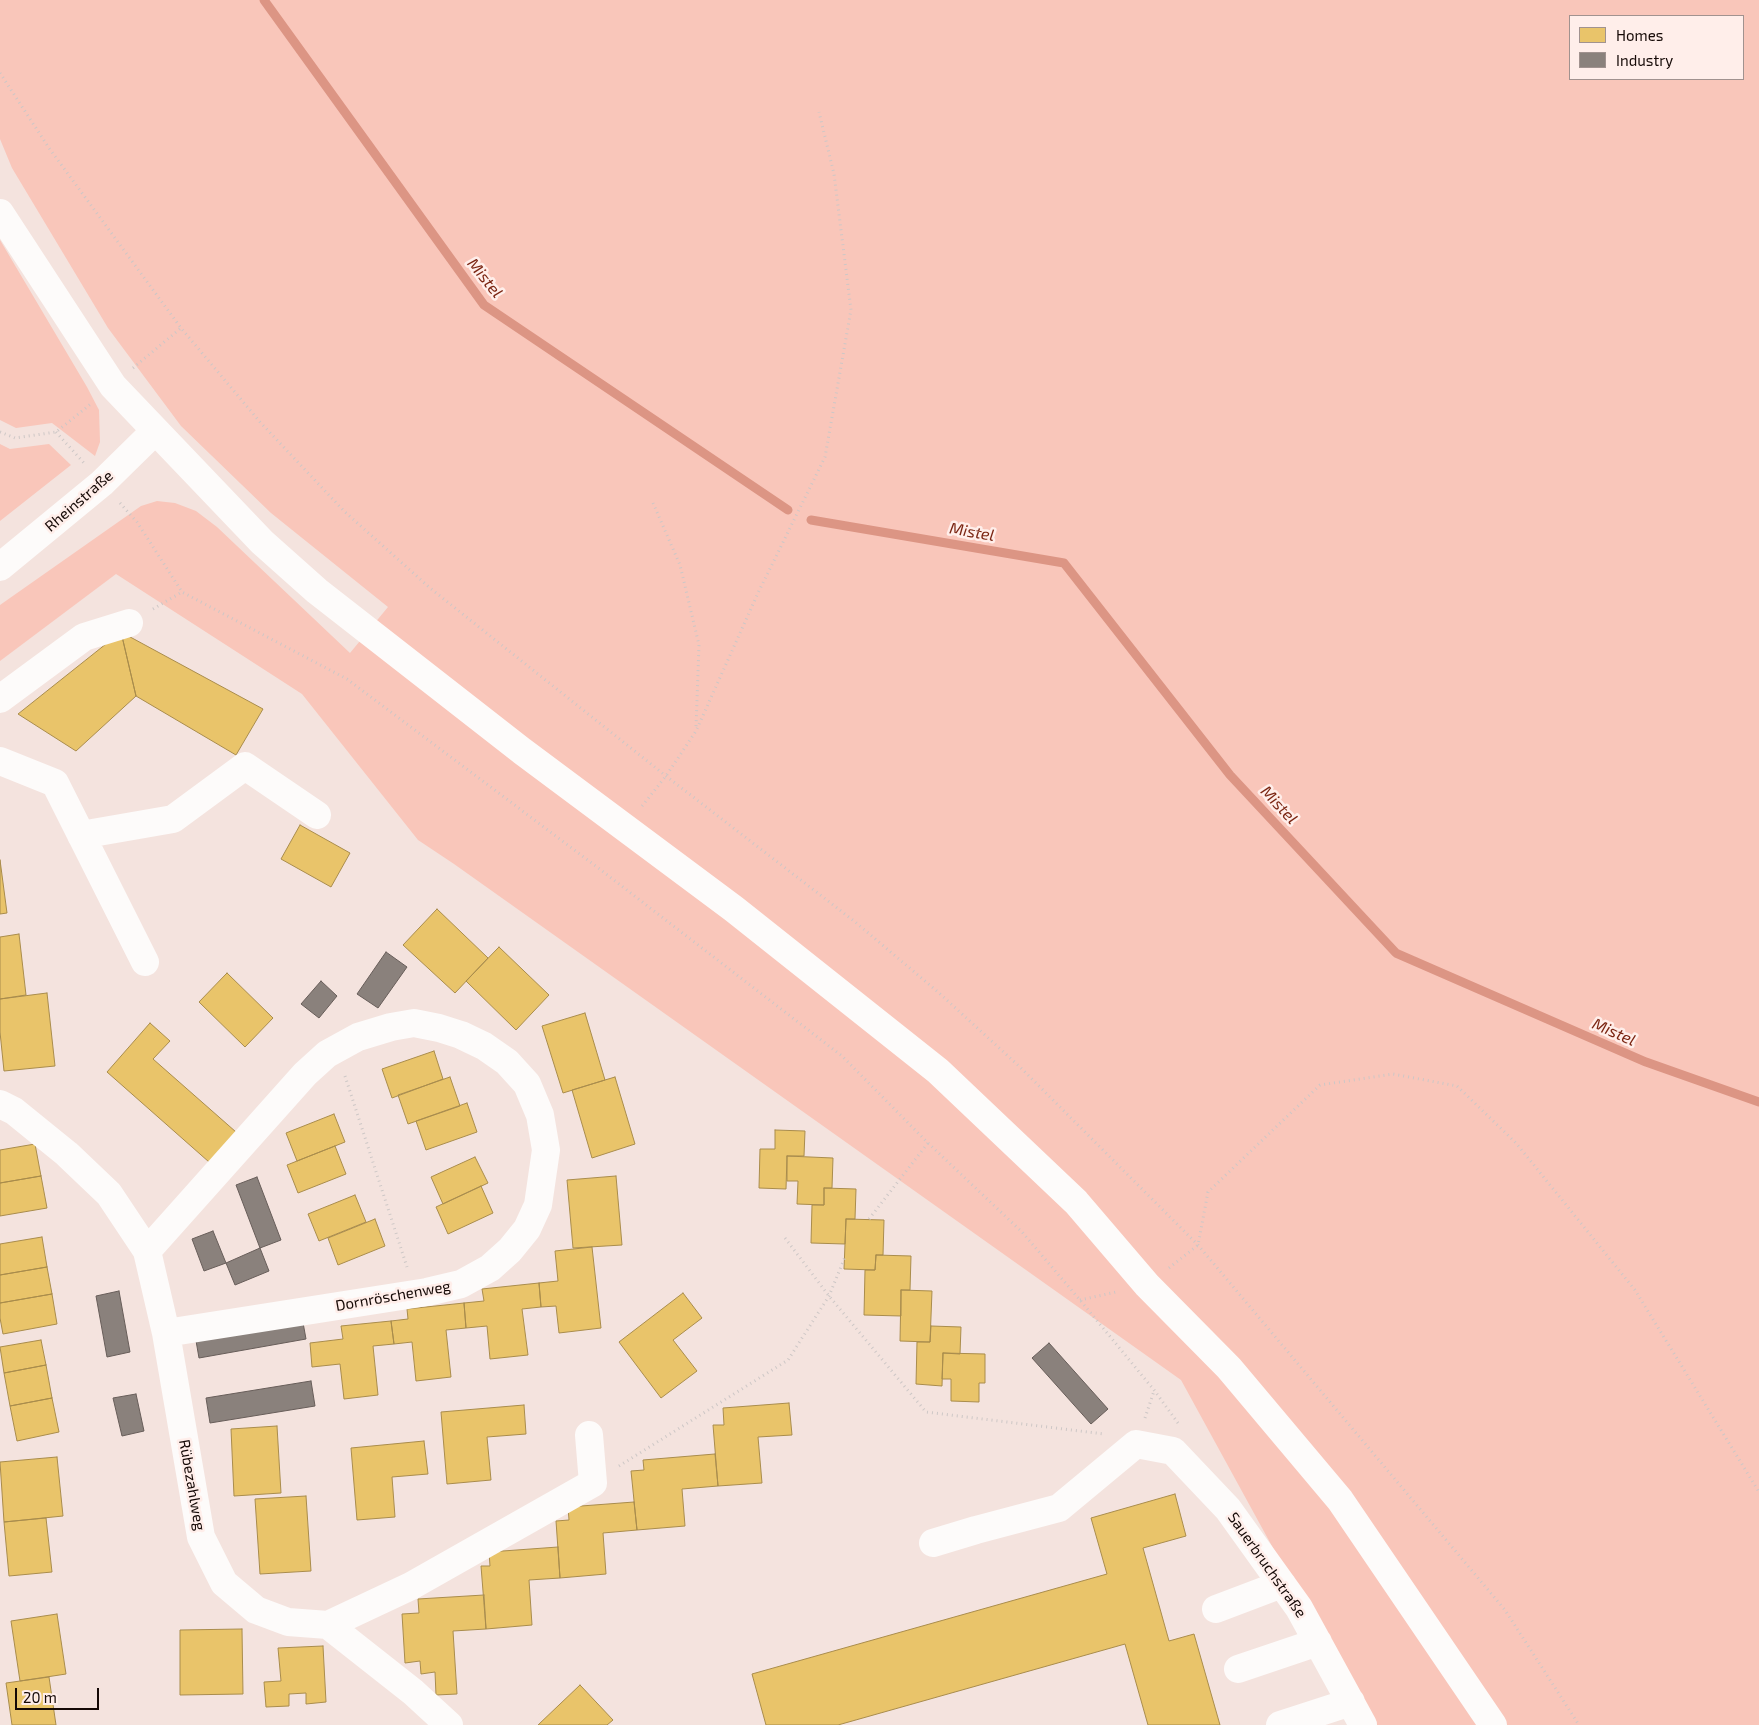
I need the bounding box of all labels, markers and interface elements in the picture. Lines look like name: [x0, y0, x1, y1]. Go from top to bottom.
legend: [1569, 15, 1744, 80]
text: Homes: [1616, 26, 1663, 44]
text: Industry: [1616, 51, 1673, 69]
water label: Mistel: [463, 254, 507, 302]
street label: Rheinstraße: [41, 467, 117, 535]
water label: Mistel: [948, 519, 996, 545]
water label: Mistel: [1257, 782, 1301, 828]
water label: Mistel: [1589, 1014, 1639, 1050]
street label: Dornröschenweg: [334, 1277, 452, 1315]
street label: Rübezahlweg: [175, 1438, 209, 1532]
street label: Sauerbruchstraße: [1224, 1509, 1310, 1621]
scale bar: [18, 1678, 101, 1710]
text: 20 m: [23, 1688, 57, 1706]

